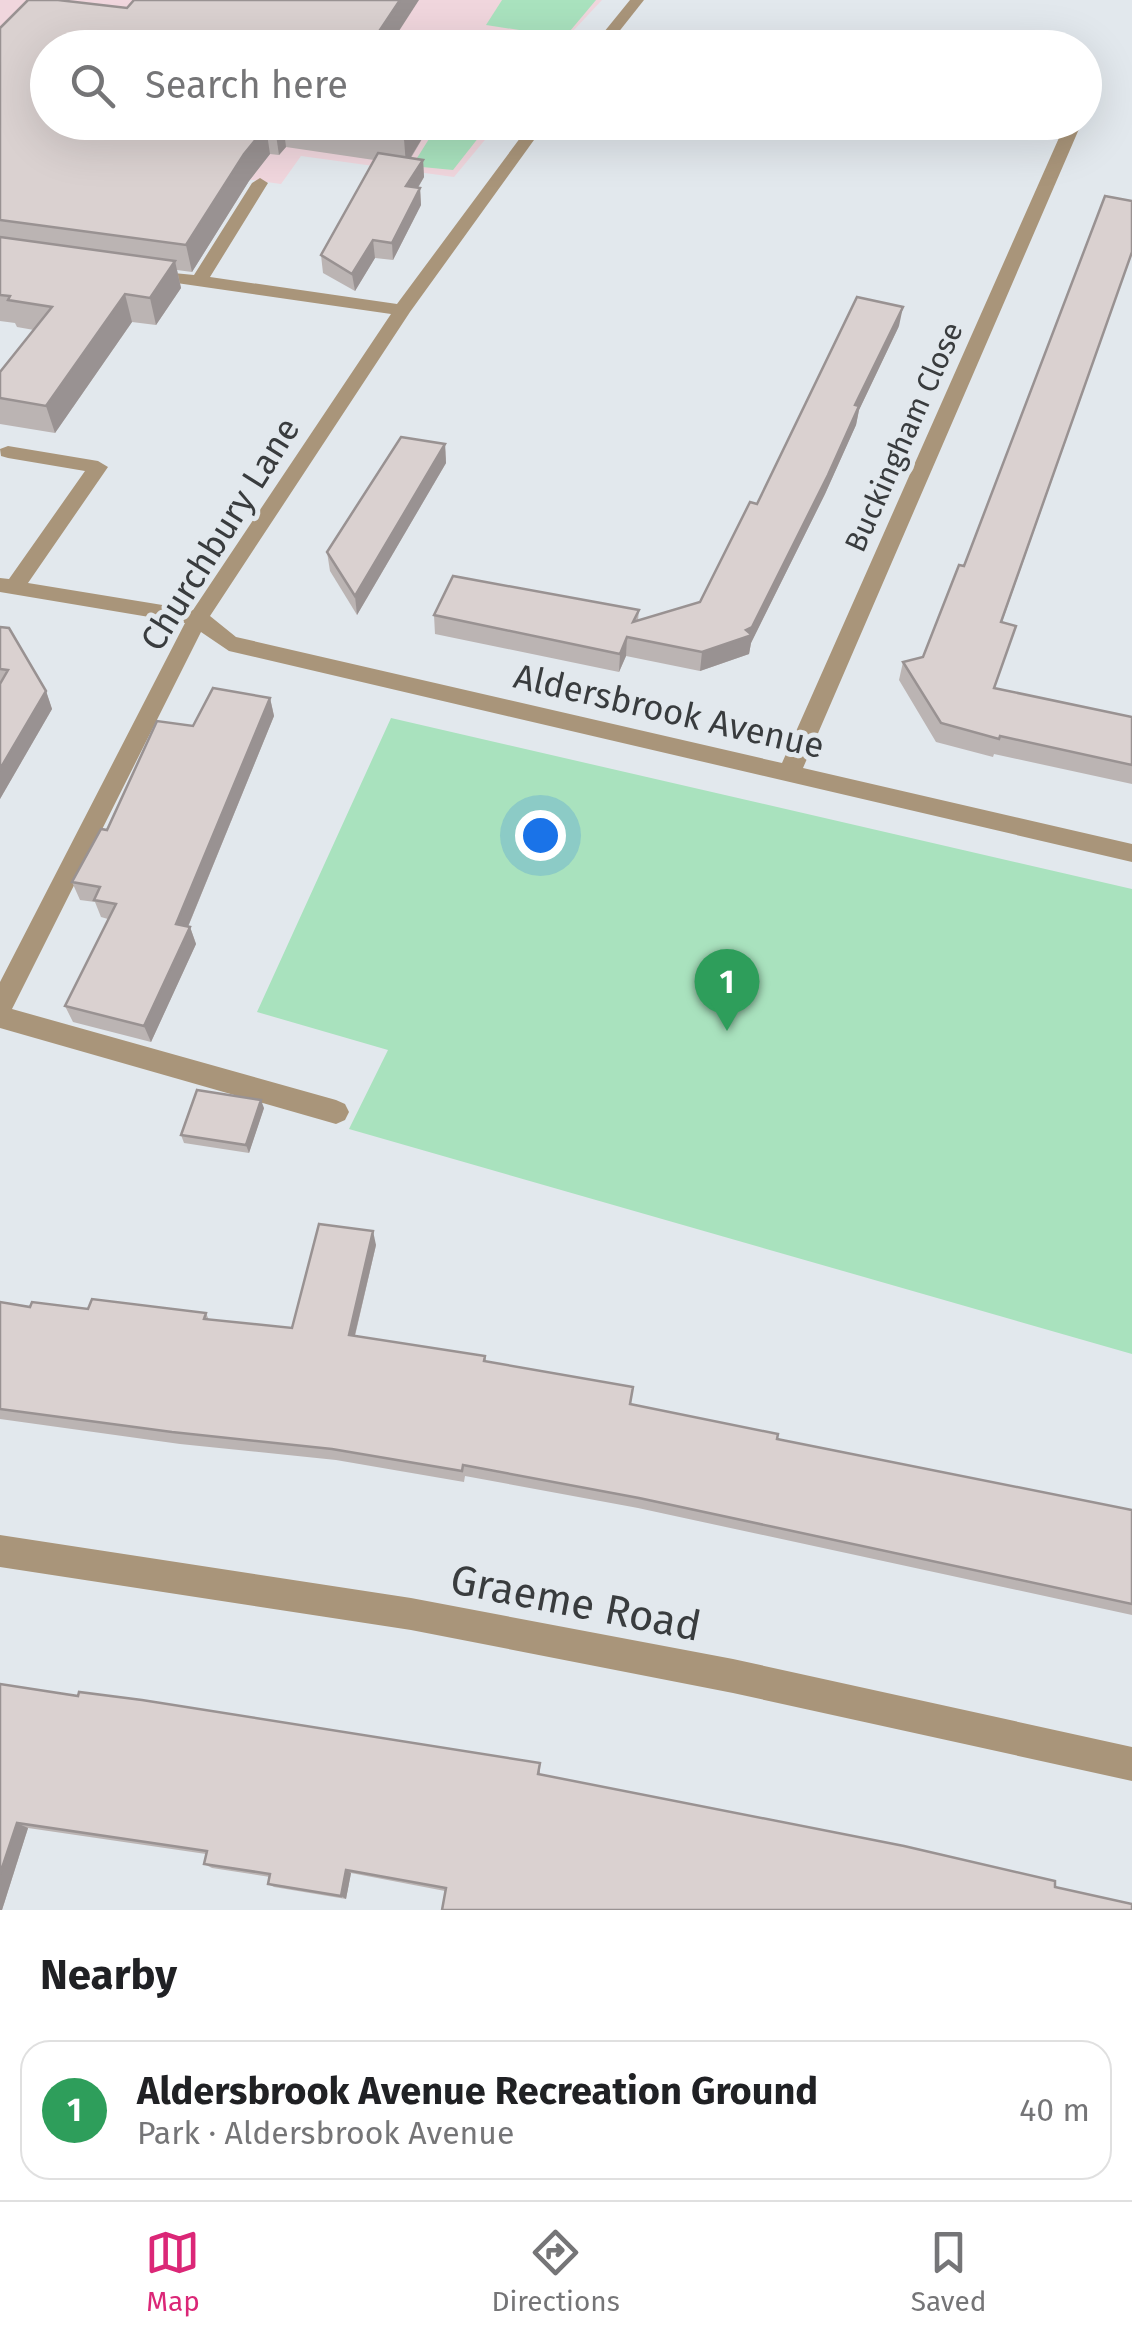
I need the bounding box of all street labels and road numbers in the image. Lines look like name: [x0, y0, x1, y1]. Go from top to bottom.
street label: Buckingham Close: [837, 317, 971, 557]
street label: Churchbury Lane: [132, 410, 308, 658]
street label: Aldersbrook Avenue: [510, 655, 828, 767]
street label: Graeme Road: [446, 1554, 705, 1652]

